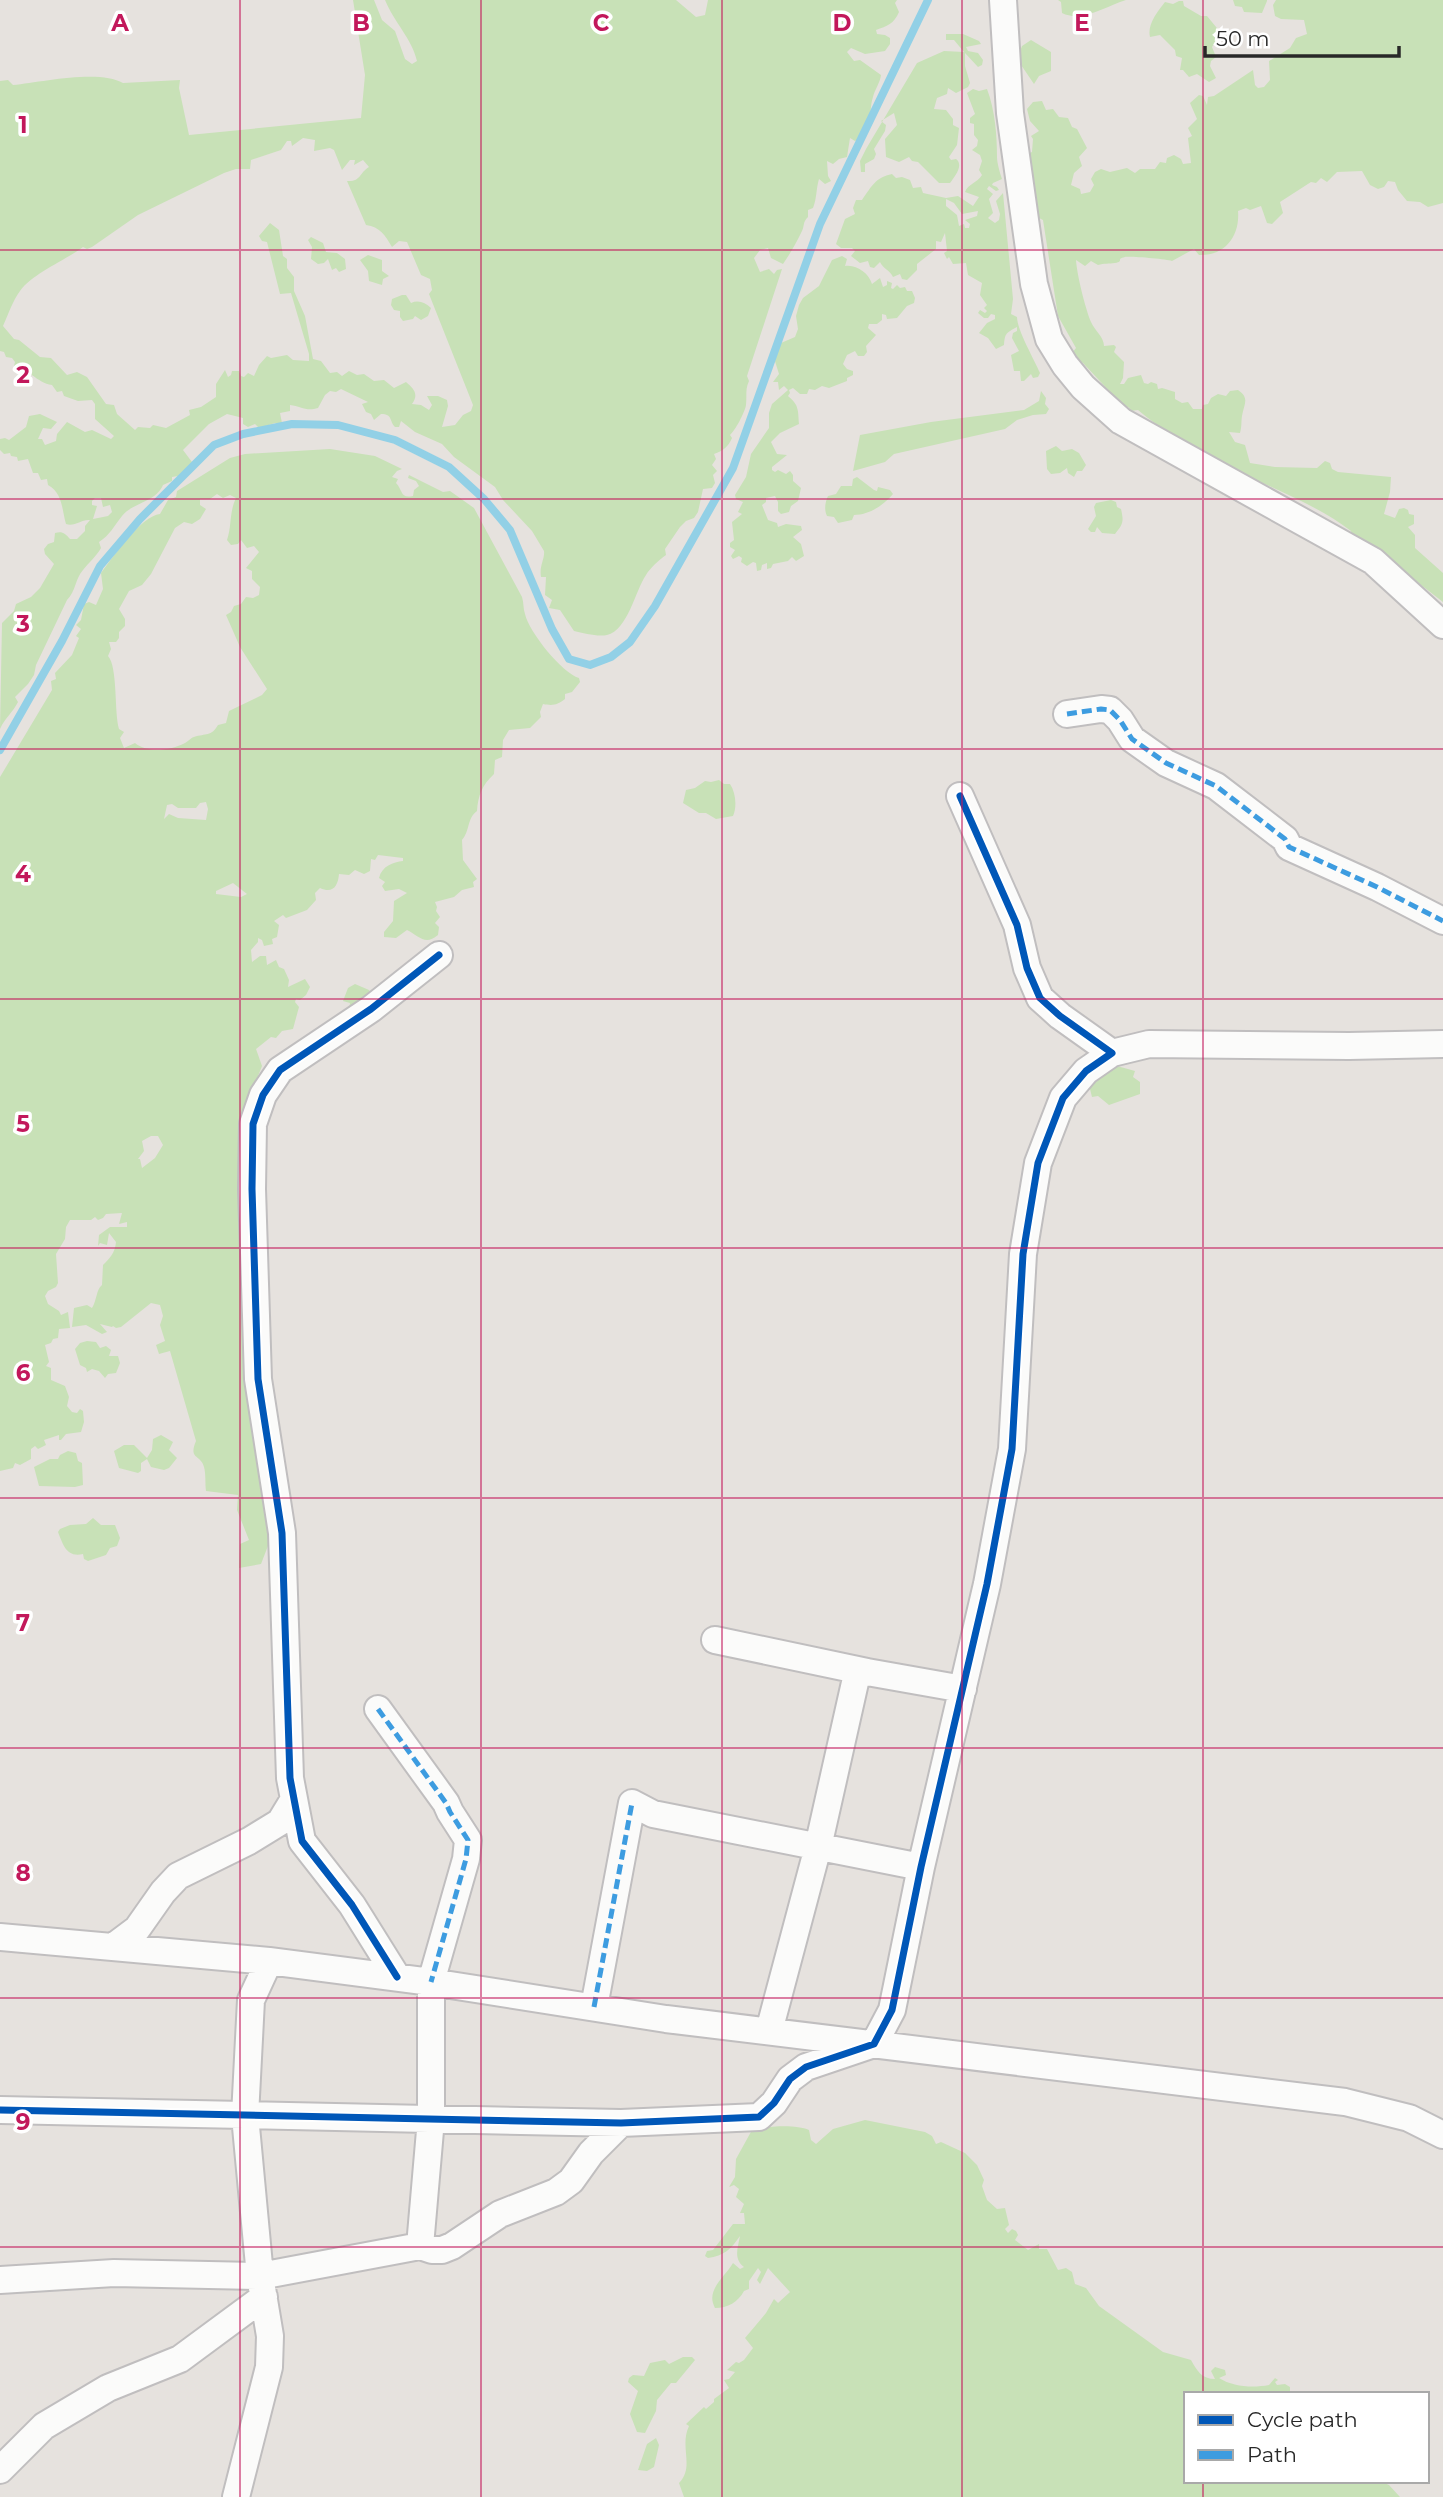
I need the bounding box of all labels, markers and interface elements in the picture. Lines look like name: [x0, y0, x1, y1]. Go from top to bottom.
text: A: [110, 9, 129, 37]
text: B: [352, 9, 370, 37]
text: C: [593, 9, 610, 37]
text: D: [833, 9, 852, 37]
text: E: [1074, 9, 1090, 37]
scale bar: [1205, 14, 1399, 58]
text: 50 m: [1216, 26, 1270, 51]
text: 1: [18, 111, 28, 139]
text: 2: [16, 361, 30, 389]
text: 3: [15, 610, 30, 638]
text: 4: [15, 860, 31, 888]
text: 5: [16, 1110, 30, 1138]
text: 6: [16, 1359, 31, 1387]
text: 7: [16, 1609, 30, 1637]
text: 8: [15, 1859, 31, 1887]
text: 9: [16, 2108, 30, 2136]
legend: [1184, 2392, 1429, 2483]
text: Cycle path: [1247, 2407, 1358, 2432]
text: Path: [1247, 2442, 1297, 2467]

